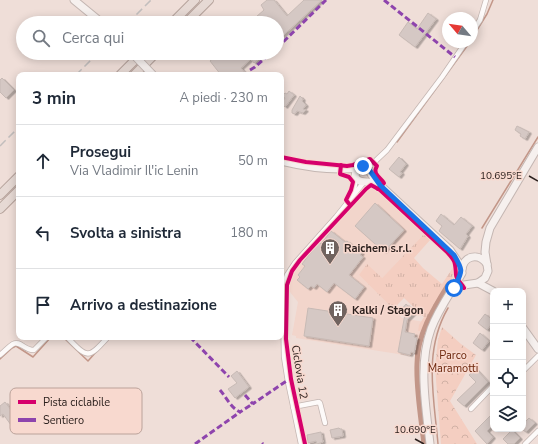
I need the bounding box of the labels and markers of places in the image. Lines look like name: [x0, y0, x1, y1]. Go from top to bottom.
building icon: Raichem s.r.l.: [319, 237, 341, 265]
place label: Raichem s.r.l.: [344, 241, 412, 256]
building icon: Kalki / Stagon: [327, 299, 349, 327]
place label: Kalki / Stagon: [352, 303, 423, 318]

